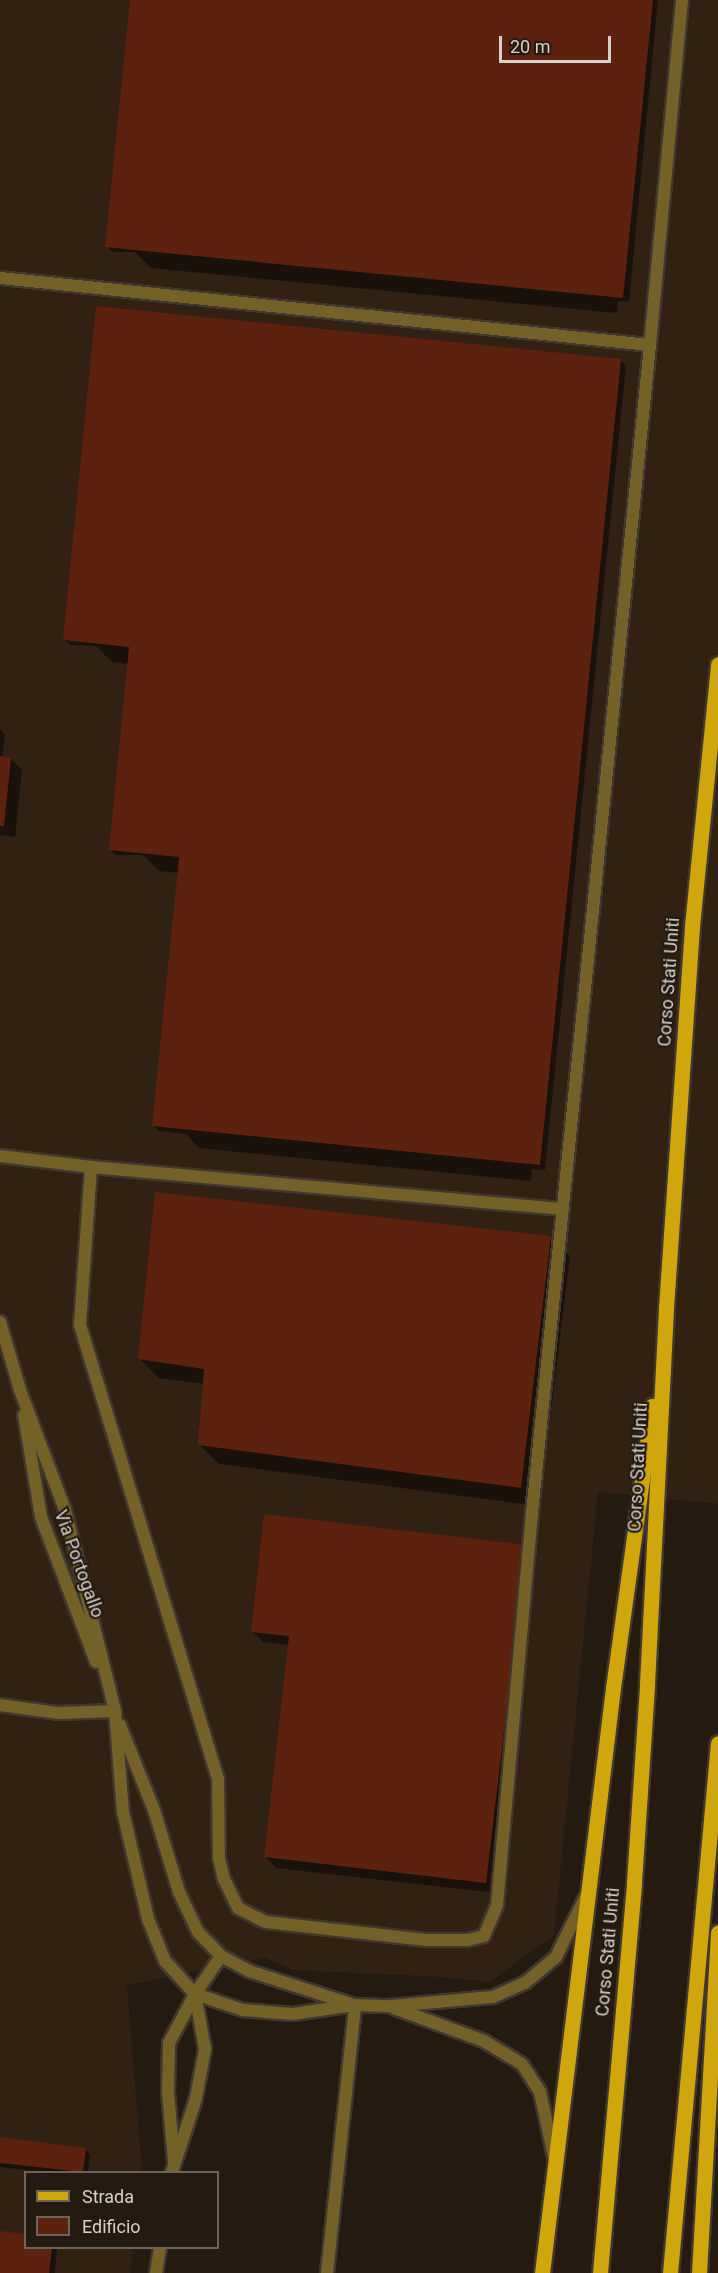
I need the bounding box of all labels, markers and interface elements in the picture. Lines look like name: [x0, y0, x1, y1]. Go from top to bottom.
scale bar: [502, 24, 614, 62]
text: 20 m: [510, 36, 550, 57]
street label: Corso Stati Uniti: [654, 917, 684, 1047]
street label: Corso Stati Uniti: [624, 1402, 652, 1532]
street label: Via Portogallo: [50, 1507, 108, 1621]
street label: Corso Stati Uniti: [592, 1887, 624, 2017]
legend: [24, 2171, 219, 2249]
text: Strada: [82, 2186, 134, 2207]
text: Edificio: [82, 2216, 141, 2237]

